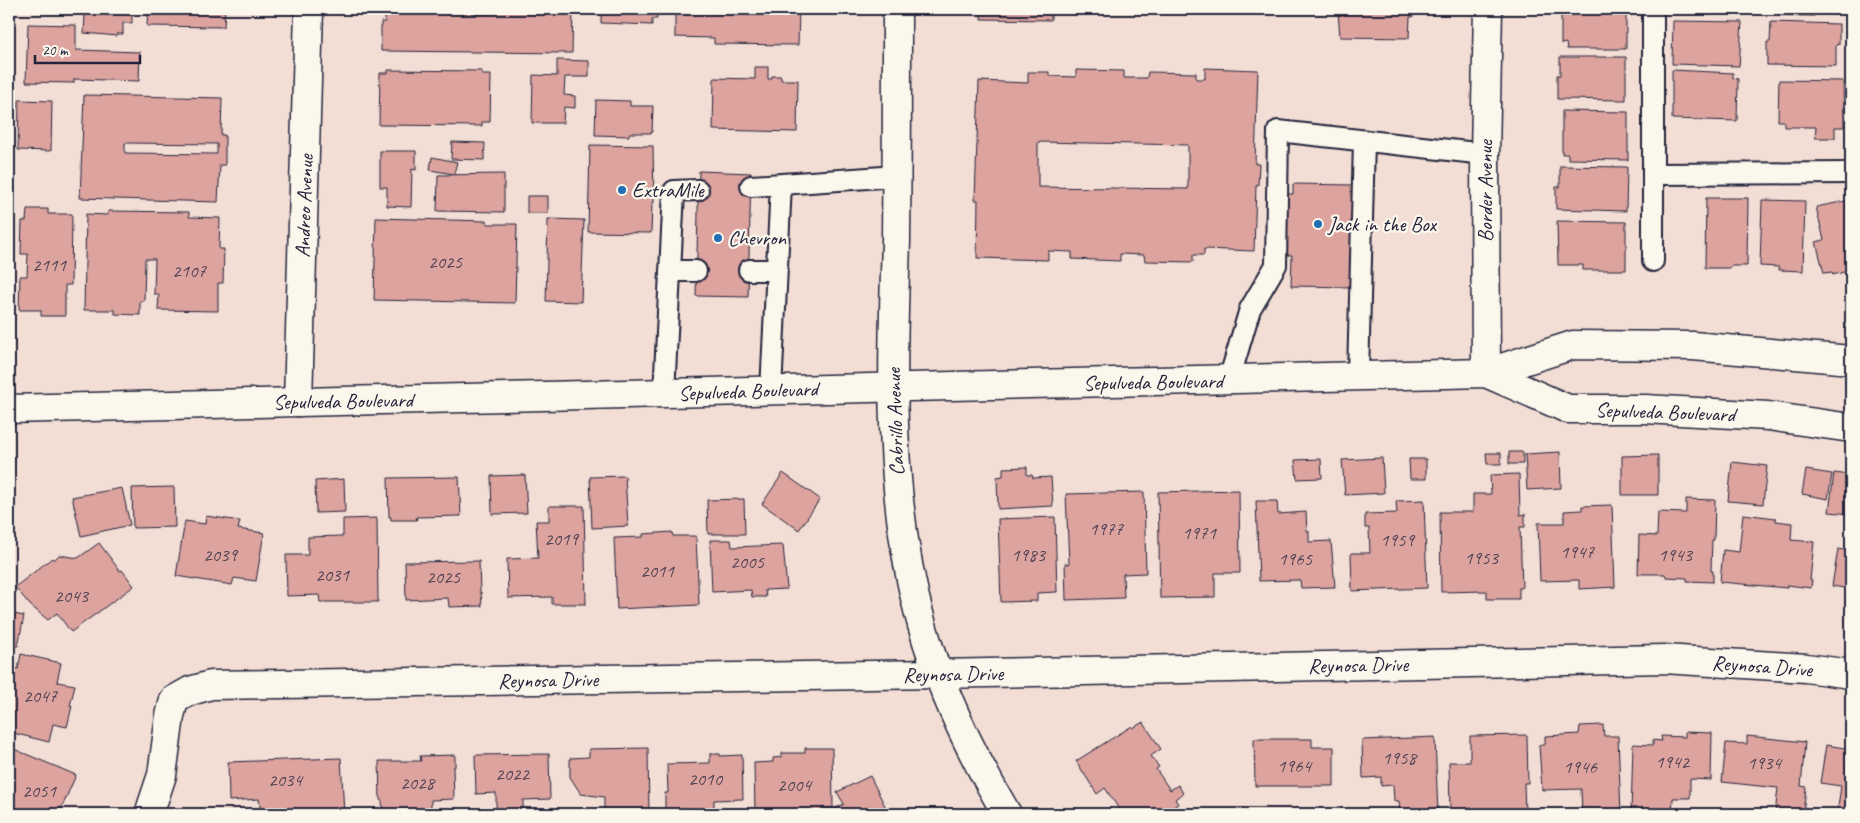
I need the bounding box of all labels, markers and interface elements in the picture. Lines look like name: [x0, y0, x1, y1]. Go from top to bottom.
scale bar: [35, 32, 140, 64]
text: 20 m: [42, 41, 69, 60]
street label: Border Avenue: [1472, 139, 1498, 242]
street label: Andreo Avenue: [289, 153, 319, 258]
place label: ExtraMile: [632, 177, 705, 203]
marker: ExtraMile: [616, 184, 628, 196]
place label: Jack in the Box: [1327, 211, 1438, 237]
marker: Jack in the Box: [1312, 218, 1324, 230]
place label: Chevron: [728, 225, 786, 251]
marker: Chevron: [712, 232, 724, 244]
house number: 2025: [428, 250, 464, 274]
house number: 2111: [32, 253, 68, 277]
house number: 2107: [172, 259, 208, 283]
street label: Cabrillo Avenue: [880, 367, 910, 476]
street label: Sepulveda Boulevard: [1083, 368, 1227, 396]
street label: Sepulveda Boulevard: [678, 375, 822, 406]
street label: Sepulveda Boulevard: [273, 387, 417, 415]
street label: Sepulveda Boulevard: [1595, 397, 1739, 428]
house number: 1977: [1089, 517, 1125, 541]
house number: 1971: [1182, 521, 1218, 545]
house number: 2019: [544, 527, 580, 551]
house number: 1959: [1380, 528, 1416, 552]
house number: 1947: [1560, 540, 1596, 564]
house number: 2039: [203, 543, 239, 567]
house number: 1983: [1011, 543, 1047, 567]
house number: 1943: [1658, 543, 1694, 567]
house number: 1953: [1464, 546, 1500, 570]
house number: 1965: [1278, 547, 1314, 571]
house number: 2005: [730, 550, 766, 574]
house number: 2011: [640, 559, 676, 583]
house number: 2031: [315, 563, 351, 587]
house number: 2025: [426, 565, 462, 589]
house number: 2043: [54, 584, 90, 608]
street label: Reynosa Drive: [1711, 650, 1814, 683]
street label: Reynosa Drive: [1308, 651, 1410, 679]
street label: Reynosa Drive: [903, 660, 1005, 688]
street label: Reynosa Drive: [498, 666, 600, 694]
house number: 2047: [23, 684, 59, 708]
house number: 1958: [1382, 746, 1419, 770]
house number: 1942: [1655, 750, 1691, 774]
house number: 1934: [1747, 751, 1784, 775]
house number: 1964: [1277, 754, 1314, 778]
house number: 1946: [1563, 755, 1599, 779]
house number: 2022: [495, 762, 531, 786]
house number: 2010: [688, 767, 724, 791]
house number: 2034: [268, 768, 305, 792]
house number: 2028: [400, 771, 437, 795]
house number: 2004: [777, 773, 814, 797]
house number: 2051: [22, 779, 58, 803]

